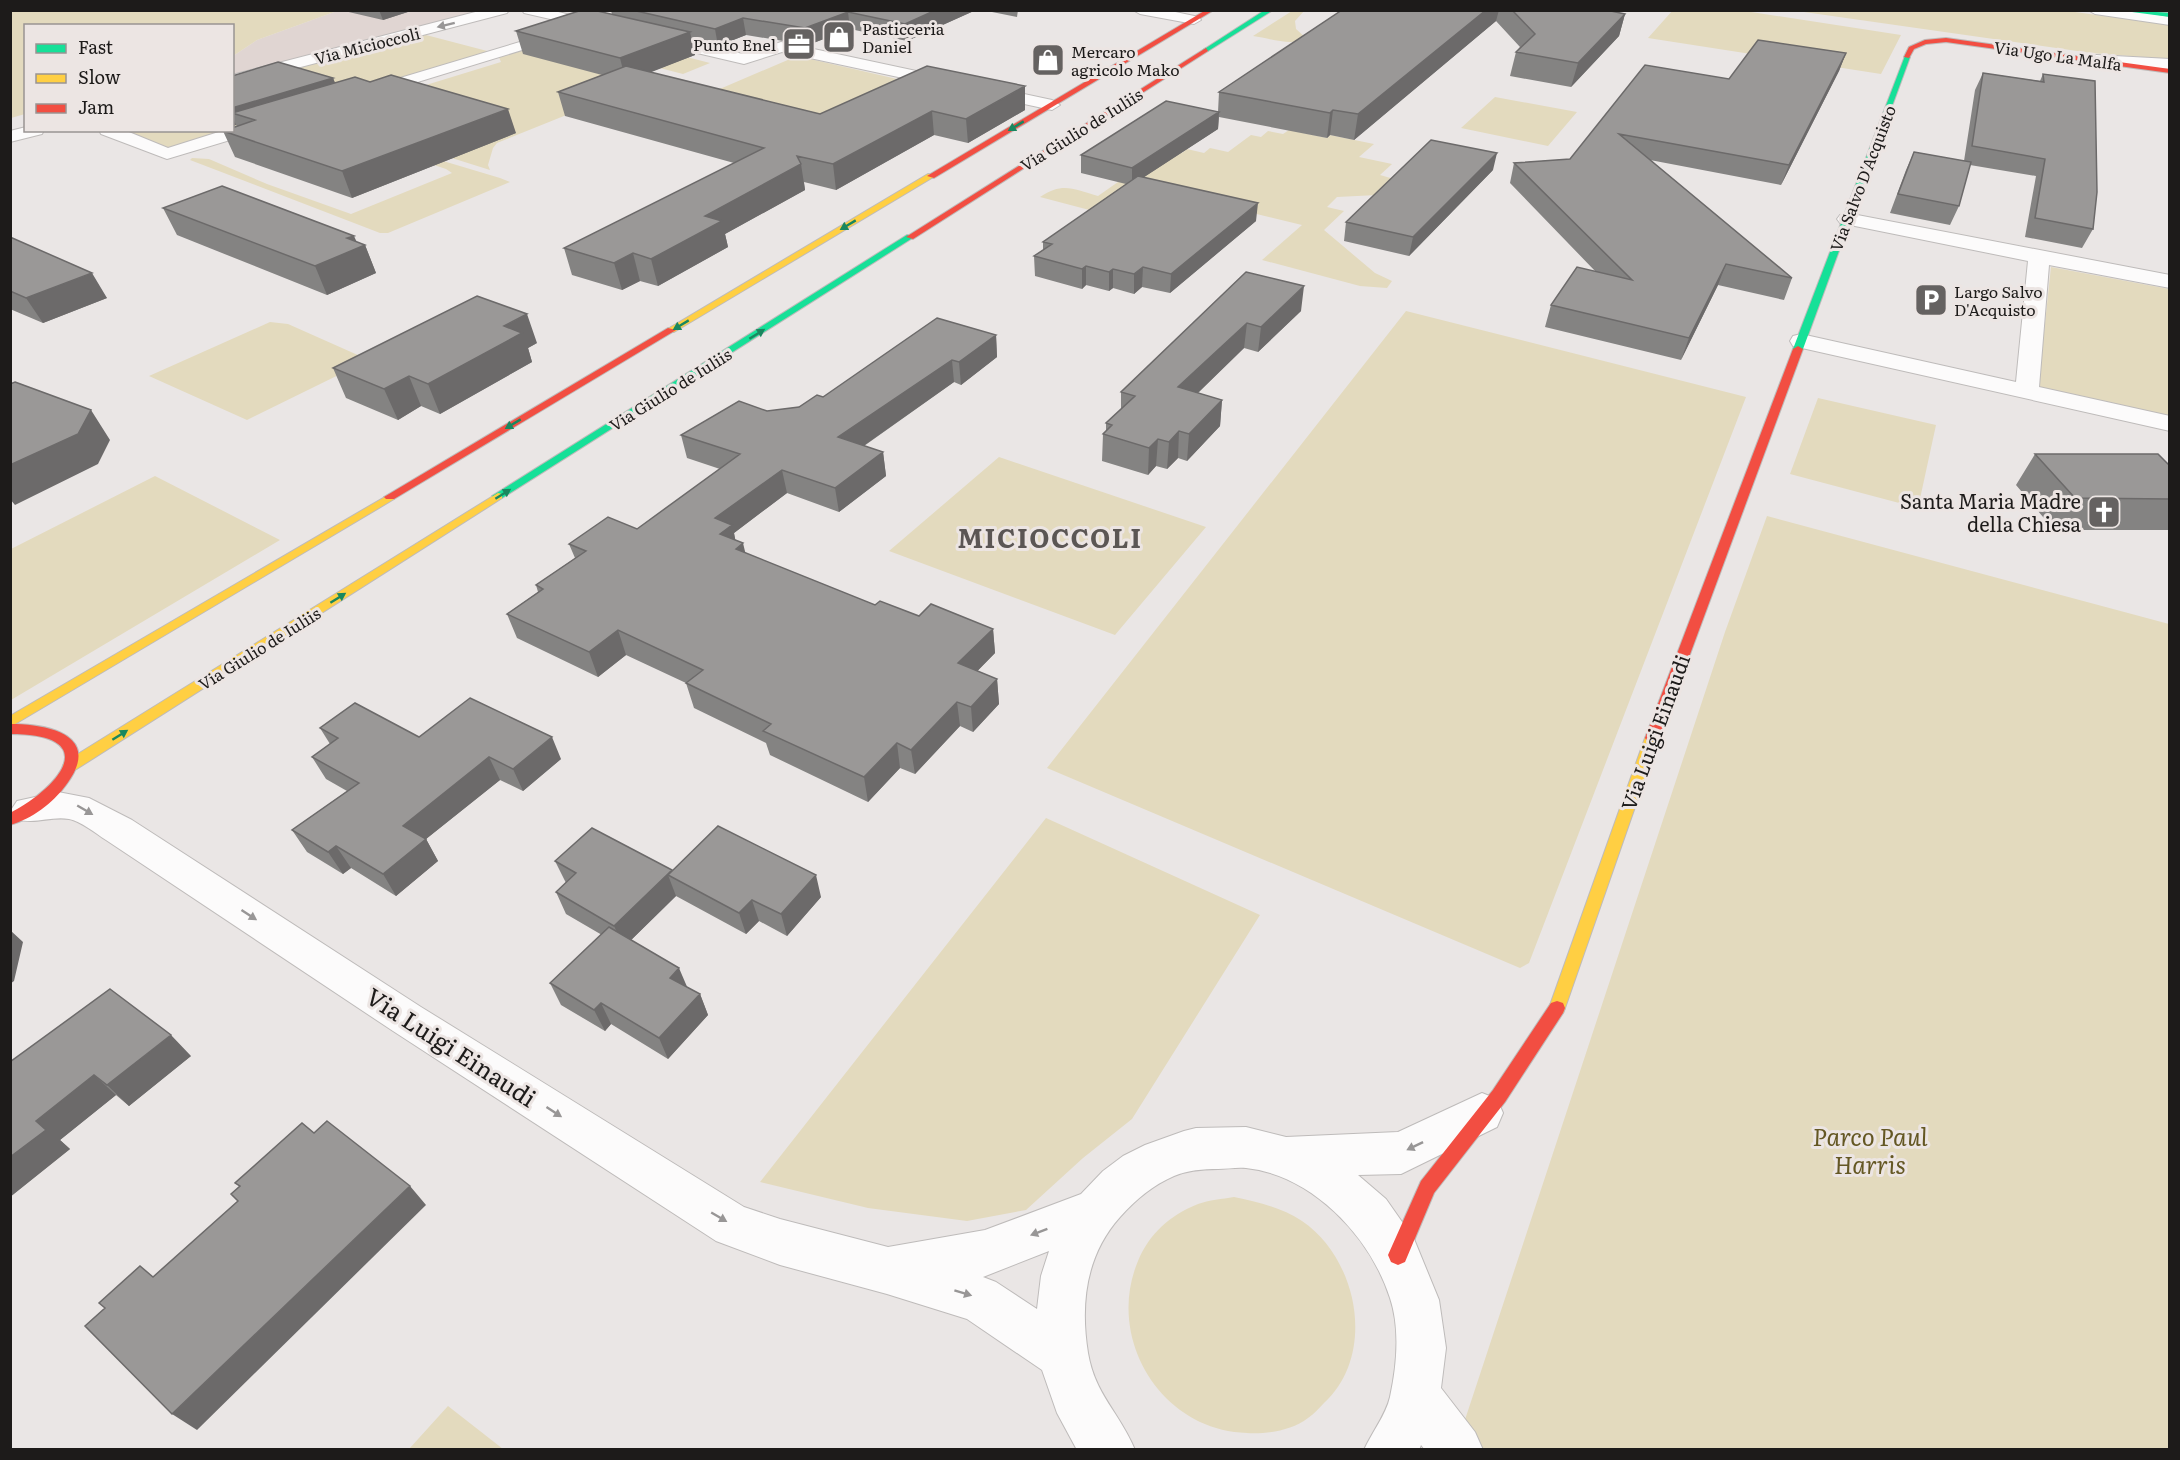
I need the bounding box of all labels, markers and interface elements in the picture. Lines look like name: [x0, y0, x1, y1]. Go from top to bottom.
place label: Pasticceria Daniel: [862, 16, 945, 58]
shop icon: Pasticceria Daniel: [821, 19, 857, 55]
street label: Via Micioccoli: [312, 20, 422, 70]
one-way arrow: [436, 21, 454, 30]
legend: [24, 24, 234, 132]
office icon: Punto Enel: [781, 26, 817, 62]
place label: Punto Enel: [693, 32, 776, 56]
text: Fast: [78, 33, 114, 60]
street label: Via Ugo La Malfa: [1993, 34, 2124, 76]
place label: Mercaro agricolo Mako: [1071, 39, 1180, 81]
shop icon: Mercaro agricolo Mako: [1030, 42, 1066, 78]
text: Slow: [78, 63, 121, 90]
street label: Via Giulio de Iuliis: [1015, 82, 1147, 176]
text: Jam: [78, 93, 114, 120]
street label: Via Salvo D'Acquisto: [1823, 101, 1901, 255]
one-way arrow: [1007, 121, 1024, 131]
one-way arrow: [840, 220, 856, 231]
place label: Largo Salvo D'Acquisto: [1954, 279, 2043, 321]
parking icon: Largo Salvo D'Acquisto: [1913, 282, 1949, 318]
one-way arrow: [673, 319, 689, 330]
one-way arrow: [749, 329, 765, 340]
street label: Via Giulio de Iuliis: [604, 342, 736, 436]
one-way arrow: [505, 419, 521, 430]
place label: Santa Maria Madre della Chiesa: [1900, 485, 2081, 538]
one-way arrow: [495, 488, 511, 499]
church icon: Santa Maria Madre della Chiesa: [2086, 494, 2122, 530]
district label: MICIOCCOLI: [957, 517, 1143, 556]
one-way arrow: [330, 592, 346, 603]
street label: Via Giulio de Iuliis: [193, 601, 325, 695]
street label: Via Luigi Einaudi: [1612, 650, 1696, 814]
one-way arrow: [112, 730, 128, 741]
one-way arrow: [77, 805, 93, 816]
one-way arrow: [241, 910, 257, 921]
street label: Via Luigi Einaudi: [360, 978, 544, 1114]
one-way arrow: [546, 1106, 562, 1118]
park label: Parco Paul Harris: [1813, 1118, 1928, 1181]
one-way arrow: [1407, 1141, 1424, 1150]
one-way arrow: [711, 1212, 728, 1222]
one-way arrow: [1030, 1227, 1048, 1237]
one-way arrow: [954, 1289, 972, 1299]

